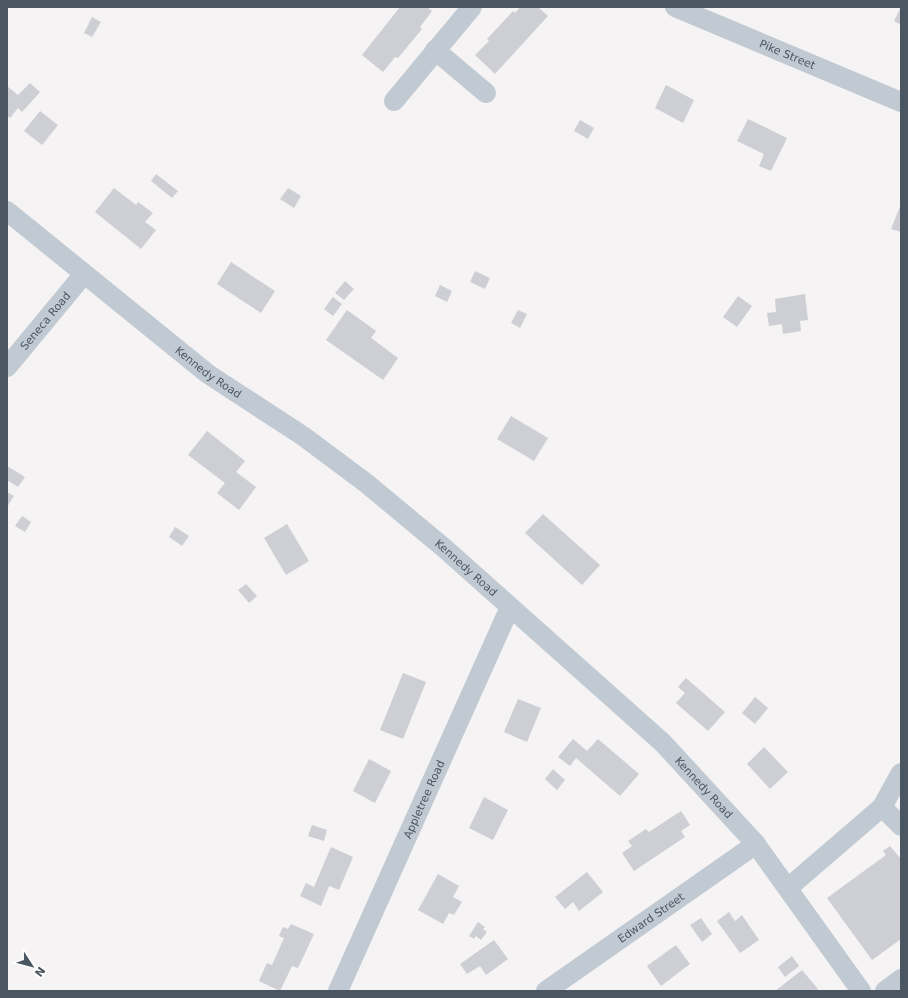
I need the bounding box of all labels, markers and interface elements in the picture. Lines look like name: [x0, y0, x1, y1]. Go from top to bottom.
street label: Pike Street: [758, 37, 818, 72]
street label: Seneca Road: [17, 289, 73, 352]
street label: Kennedy Road: [173, 344, 244, 401]
street label: Kennedy Road: [432, 537, 500, 599]
street label: Kennedy Road: [672, 754, 735, 821]
street label: Appletree Road: [401, 758, 447, 841]
street label: Edward Street: [615, 890, 687, 945]
north arrow: [12, 946, 52, 986]
text: N: [32, 964, 48, 979]

